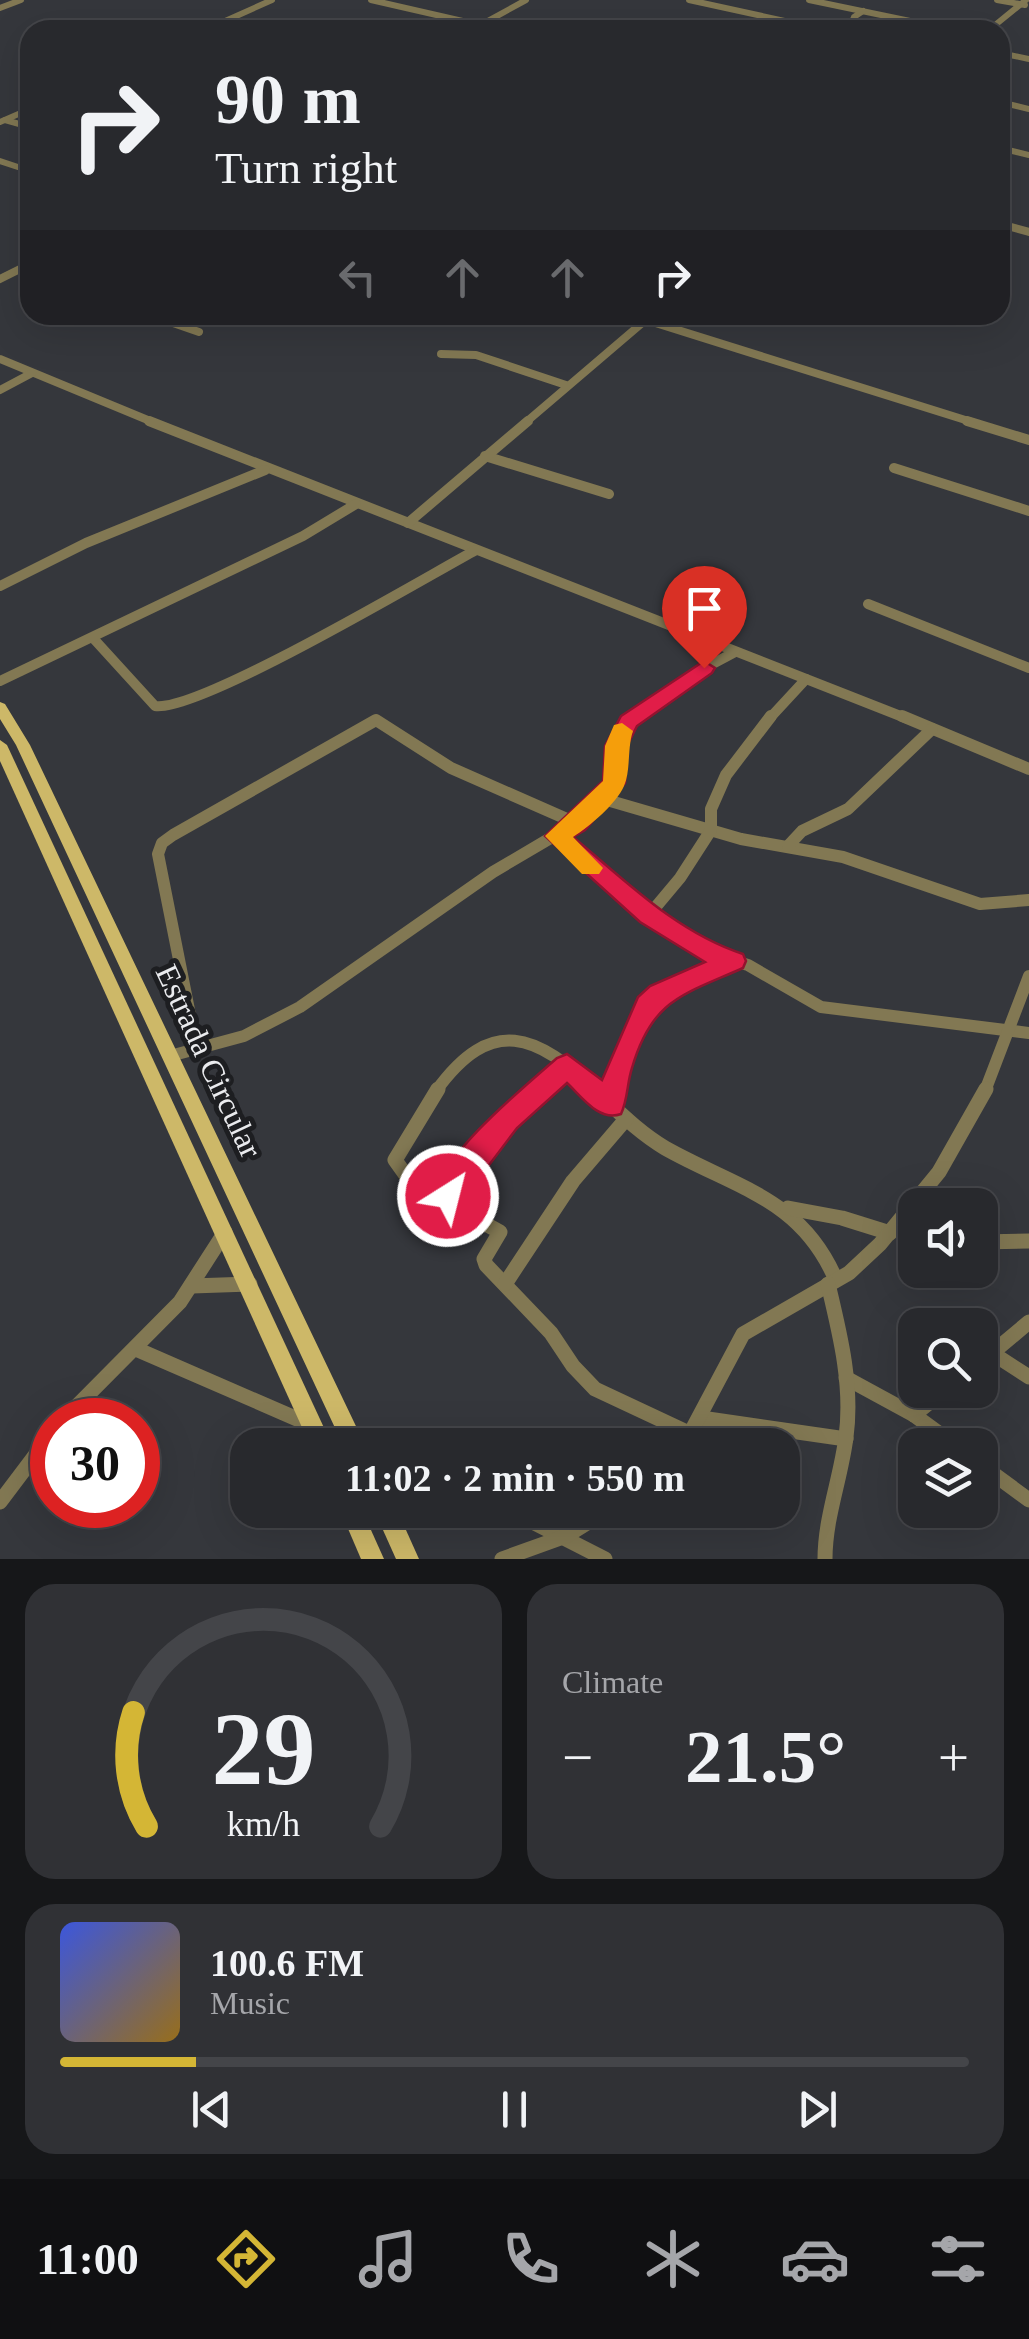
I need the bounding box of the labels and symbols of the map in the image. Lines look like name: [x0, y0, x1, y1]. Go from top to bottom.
pin: [662, 566, 747, 669]
street label: Estrada Circular: [149, 959, 270, 1164]
position arrow: [396, 1144, 500, 1248]
speed limit sign: 30: [30, 1398, 160, 1528]

